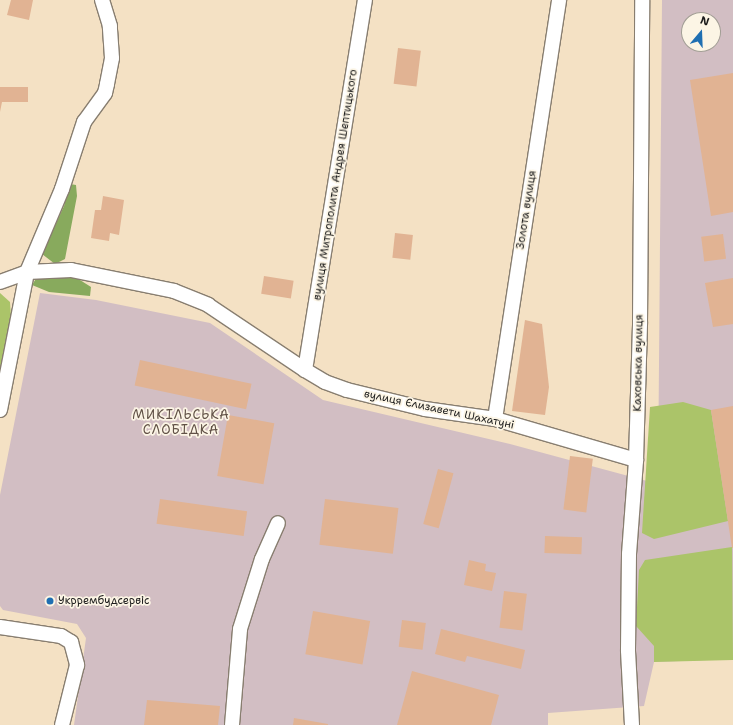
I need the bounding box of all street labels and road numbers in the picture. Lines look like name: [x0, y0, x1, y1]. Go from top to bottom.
street label: вулиця Митрополита Андрея Шептицького: [311, 69, 361, 301]
street label: Золота вулиця: [514, 170, 540, 250]
street label: Каховська вулиця: [632, 314, 646, 412]
street label: вулиця Єлизавети Шахатуні: [363, 388, 515, 432]

